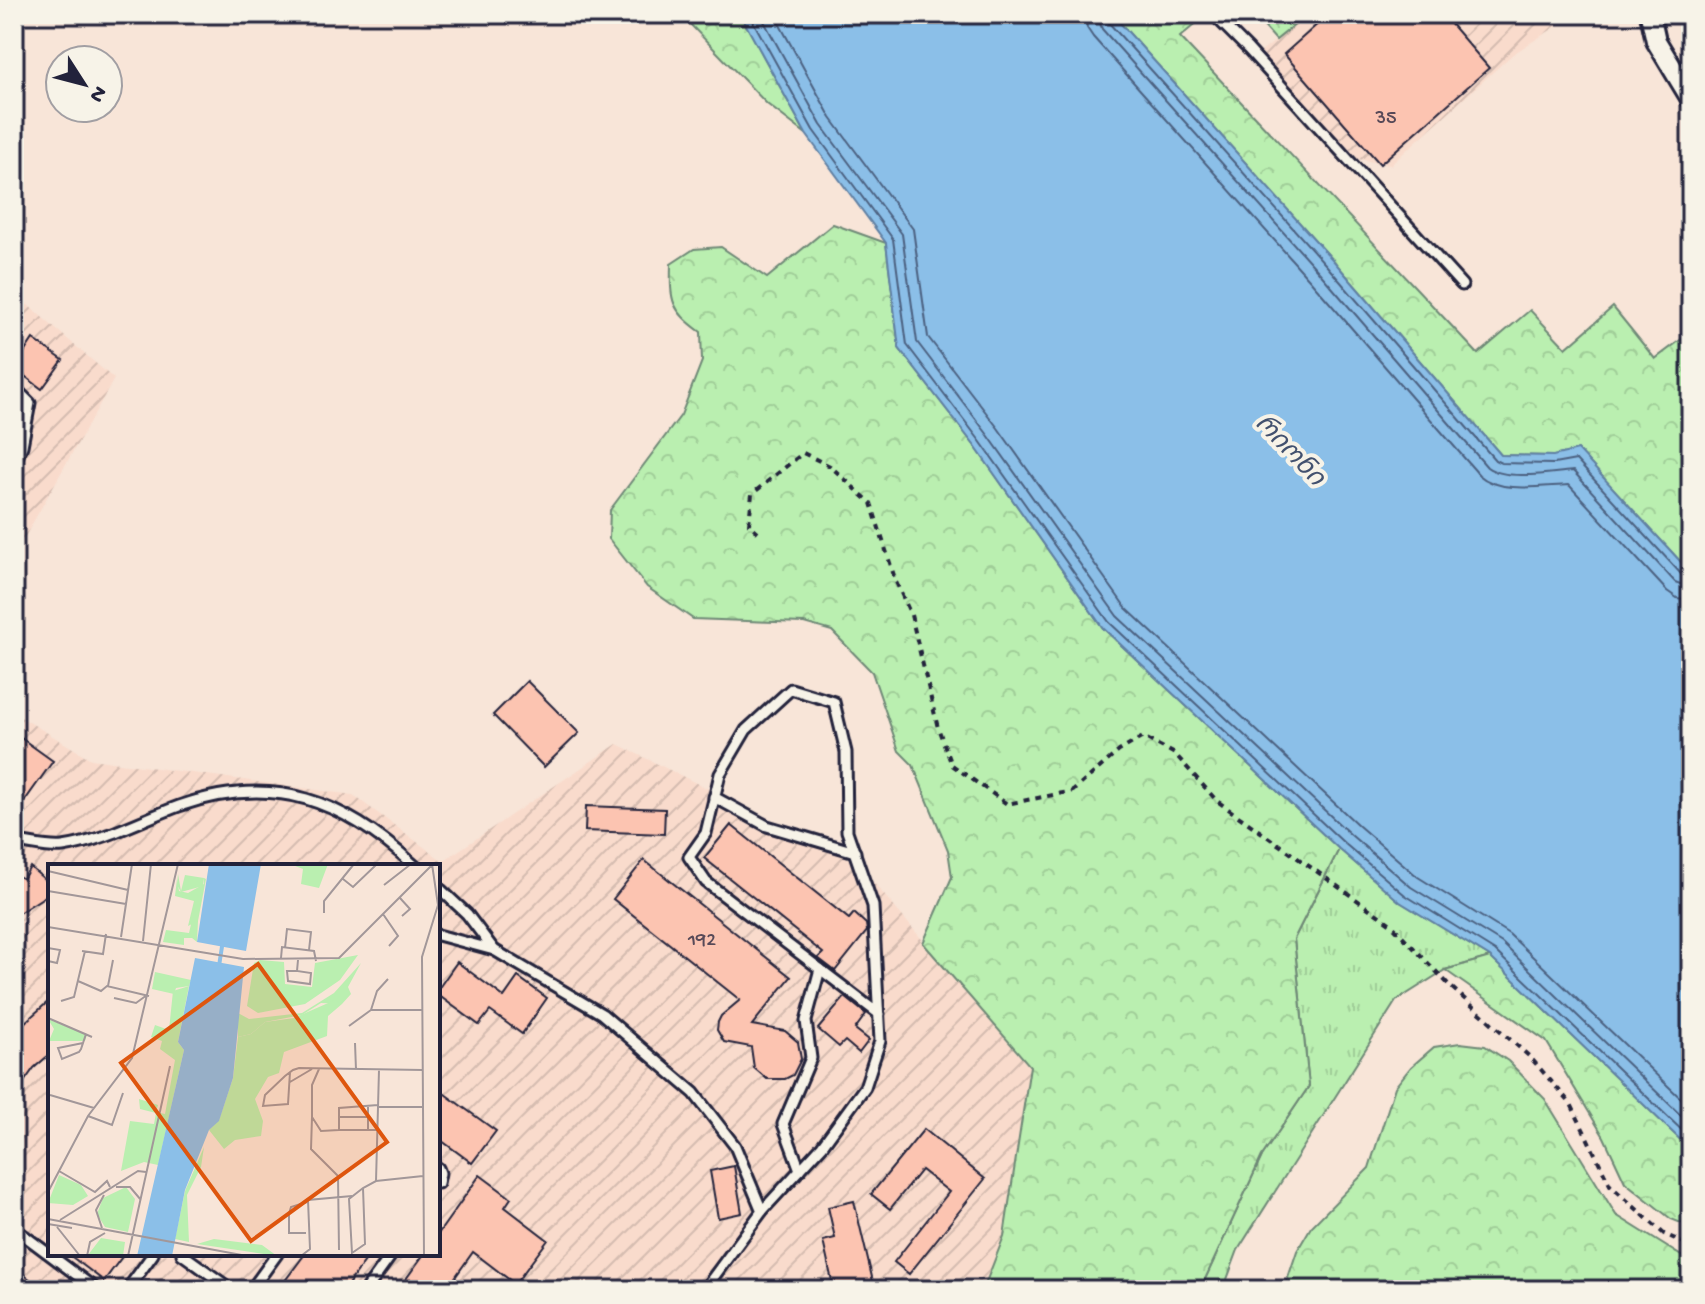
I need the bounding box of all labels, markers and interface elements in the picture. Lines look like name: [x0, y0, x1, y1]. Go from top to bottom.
north arrow: [44, 44, 124, 124]
text: N: [82, 80, 112, 107]
house number: 35: [1375, 108, 1396, 131]
water label: რიონი: [1246, 409, 1331, 495]
inset map: [48, 864, 440, 1256]
house number: 192: [687, 930, 716, 953]

